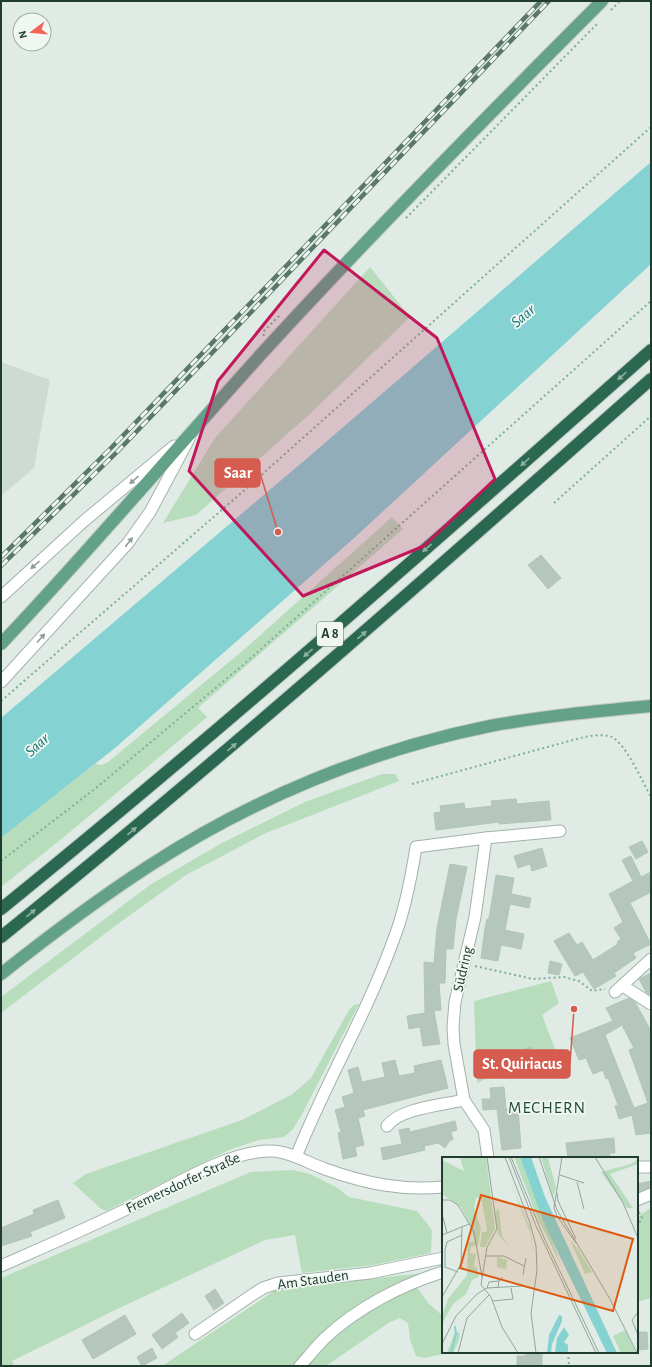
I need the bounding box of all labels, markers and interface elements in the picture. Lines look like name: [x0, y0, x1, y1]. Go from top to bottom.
north arrow: [12, 12, 52, 52]
text: N: [17, 29, 29, 40]
water label: Saar: [508, 301, 539, 331]
one-way arrow: [617, 371, 627, 381]
one-way arrow: [519, 458, 530, 467]
callout: Saar: [215, 459, 260, 487]
text: Saar: [224, 465, 253, 481]
one-way arrow: [129, 476, 139, 485]
one-way arrow: [124, 536, 133, 547]
one-way arrow: [422, 544, 433, 553]
one-way arrow: [30, 560, 40, 569]
road number: A 8: [317, 622, 343, 646]
one-way arrow: [357, 631, 368, 640]
one-way arrow: [37, 633, 46, 643]
one-way arrow: [303, 648, 314, 657]
water label: Saar: [22, 730, 53, 760]
one-way arrow: [227, 743, 237, 752]
one-way arrow: [127, 827, 138, 836]
one-way arrow: [26, 908, 37, 917]
street label: Südring: [451, 944, 476, 993]
callout: St. Quiriacus: [474, 1050, 570, 1078]
text: St. Quiriacus: [482, 1056, 562, 1073]
district label: MECHERN: [508, 1099, 586, 1116]
street label: Fremersdorfer Straße: [124, 1150, 242, 1216]
inset map: [442, 1157, 638, 1353]
street label: Am Stauden: [276, 1268, 350, 1292]

